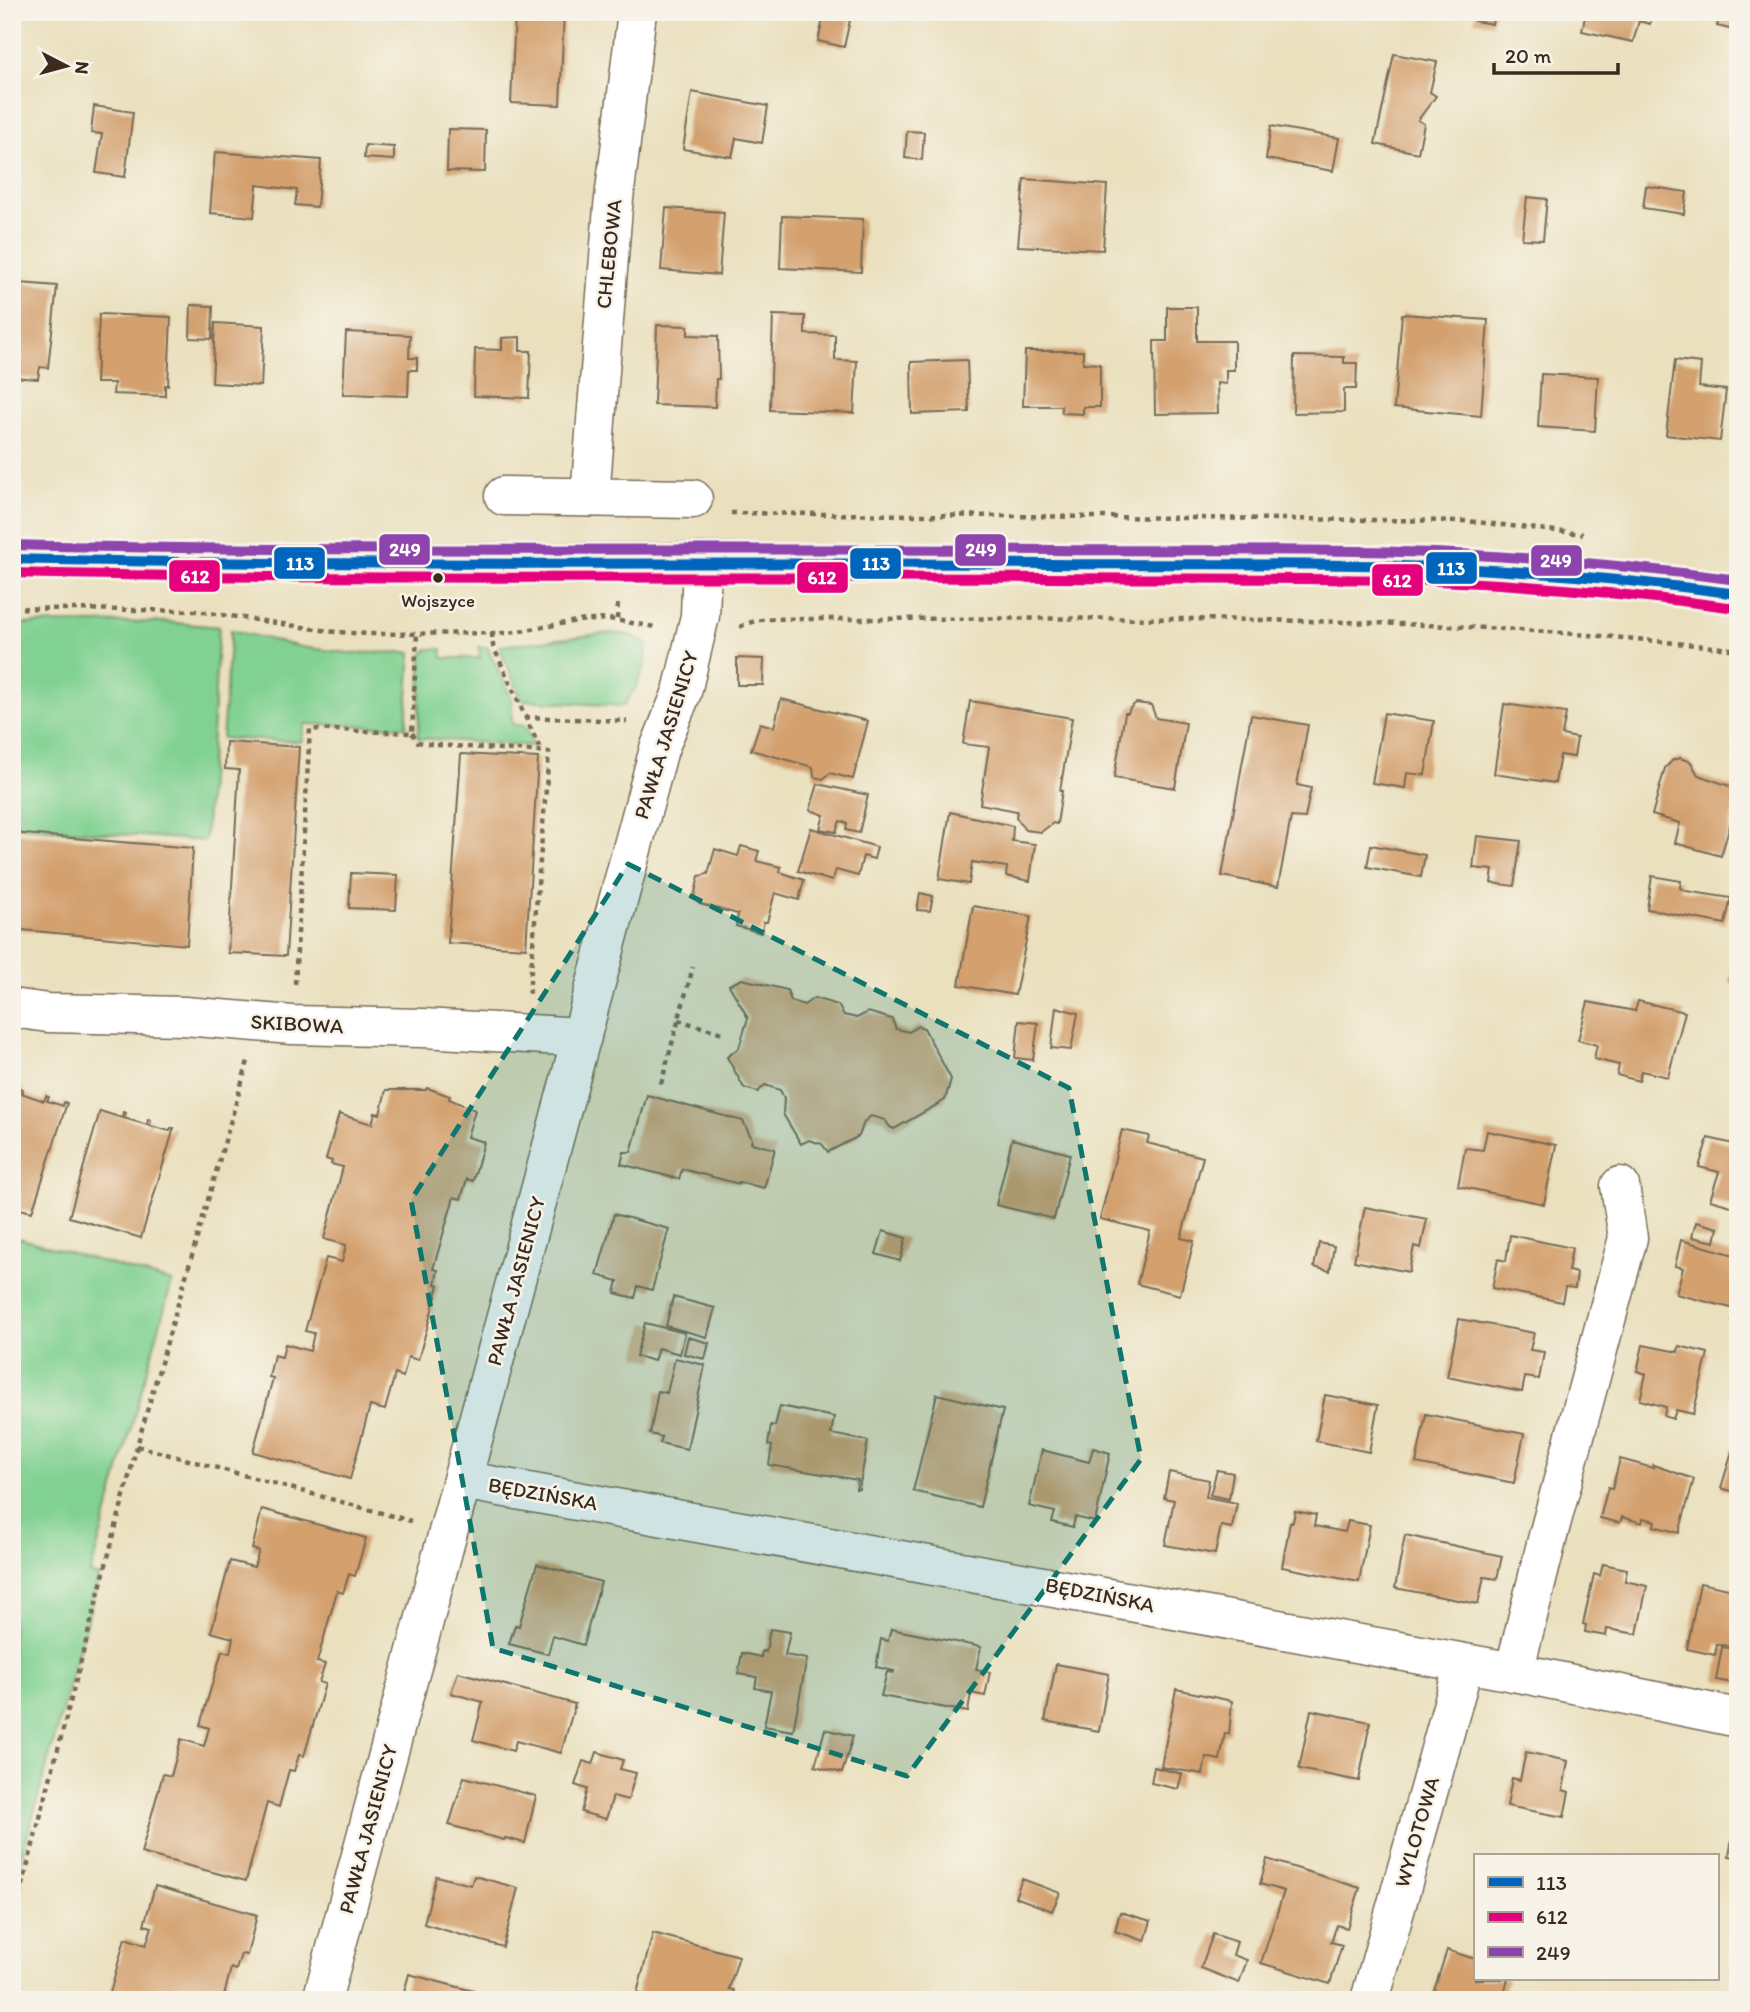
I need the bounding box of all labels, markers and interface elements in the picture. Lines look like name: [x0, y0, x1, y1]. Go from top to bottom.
north arrow: [32, 32, 102, 102]
scale bar: [1494, 32, 1619, 76]
text: 20 m: [1505, 43, 1552, 68]
text: N: [70, 60, 95, 75]
street label: CHLEBOWA: [590, 197, 627, 310]
line badge: 249: [378, 533, 431, 566]
line badge: 249: [954, 533, 1007, 567]
text: 249: [389, 538, 421, 561]
text: 249: [965, 538, 997, 561]
line badge: 249: [1530, 544, 1583, 577]
line badge: 113: [273, 546, 326, 580]
line badge: 113: [849, 547, 902, 580]
text: 249: [1540, 549, 1572, 572]
line badge: 113: [1425, 551, 1478, 585]
text: 113: [286, 552, 314, 575]
text: 113: [862, 552, 890, 575]
text: 113: [1437, 557, 1465, 580]
line badge: 612: [168, 559, 221, 593]
line badge: 612: [796, 561, 849, 594]
line badge: 612: [1371, 563, 1424, 597]
text: 612: [181, 565, 209, 588]
text: 612: [808, 566, 836, 589]
text: 612: [1383, 569, 1411, 592]
marker: Wojszyce: [431, 571, 445, 585]
place label: Wojszyce: [401, 589, 475, 612]
street label: PAWŁA JASIENICY: [628, 648, 703, 822]
street label: SKIBOWA: [250, 1009, 345, 1038]
street label: PAWŁA JASIENICY: [481, 1193, 550, 1368]
street label: BĘDZIŃSKA: [486, 1472, 600, 1516]
street label: BĘDZIŃSKA: [1043, 1572, 1157, 1617]
street label: PAWŁA JASIENICY: [333, 1741, 402, 1916]
street label: WYLOTOWA: [1389, 1773, 1444, 1890]
legend: [1474, 1854, 1718, 1980]
text: 113: [1536, 1870, 1567, 1895]
text: 612: [1536, 1904, 1568, 1929]
text: 249: [1536, 1940, 1571, 1965]

